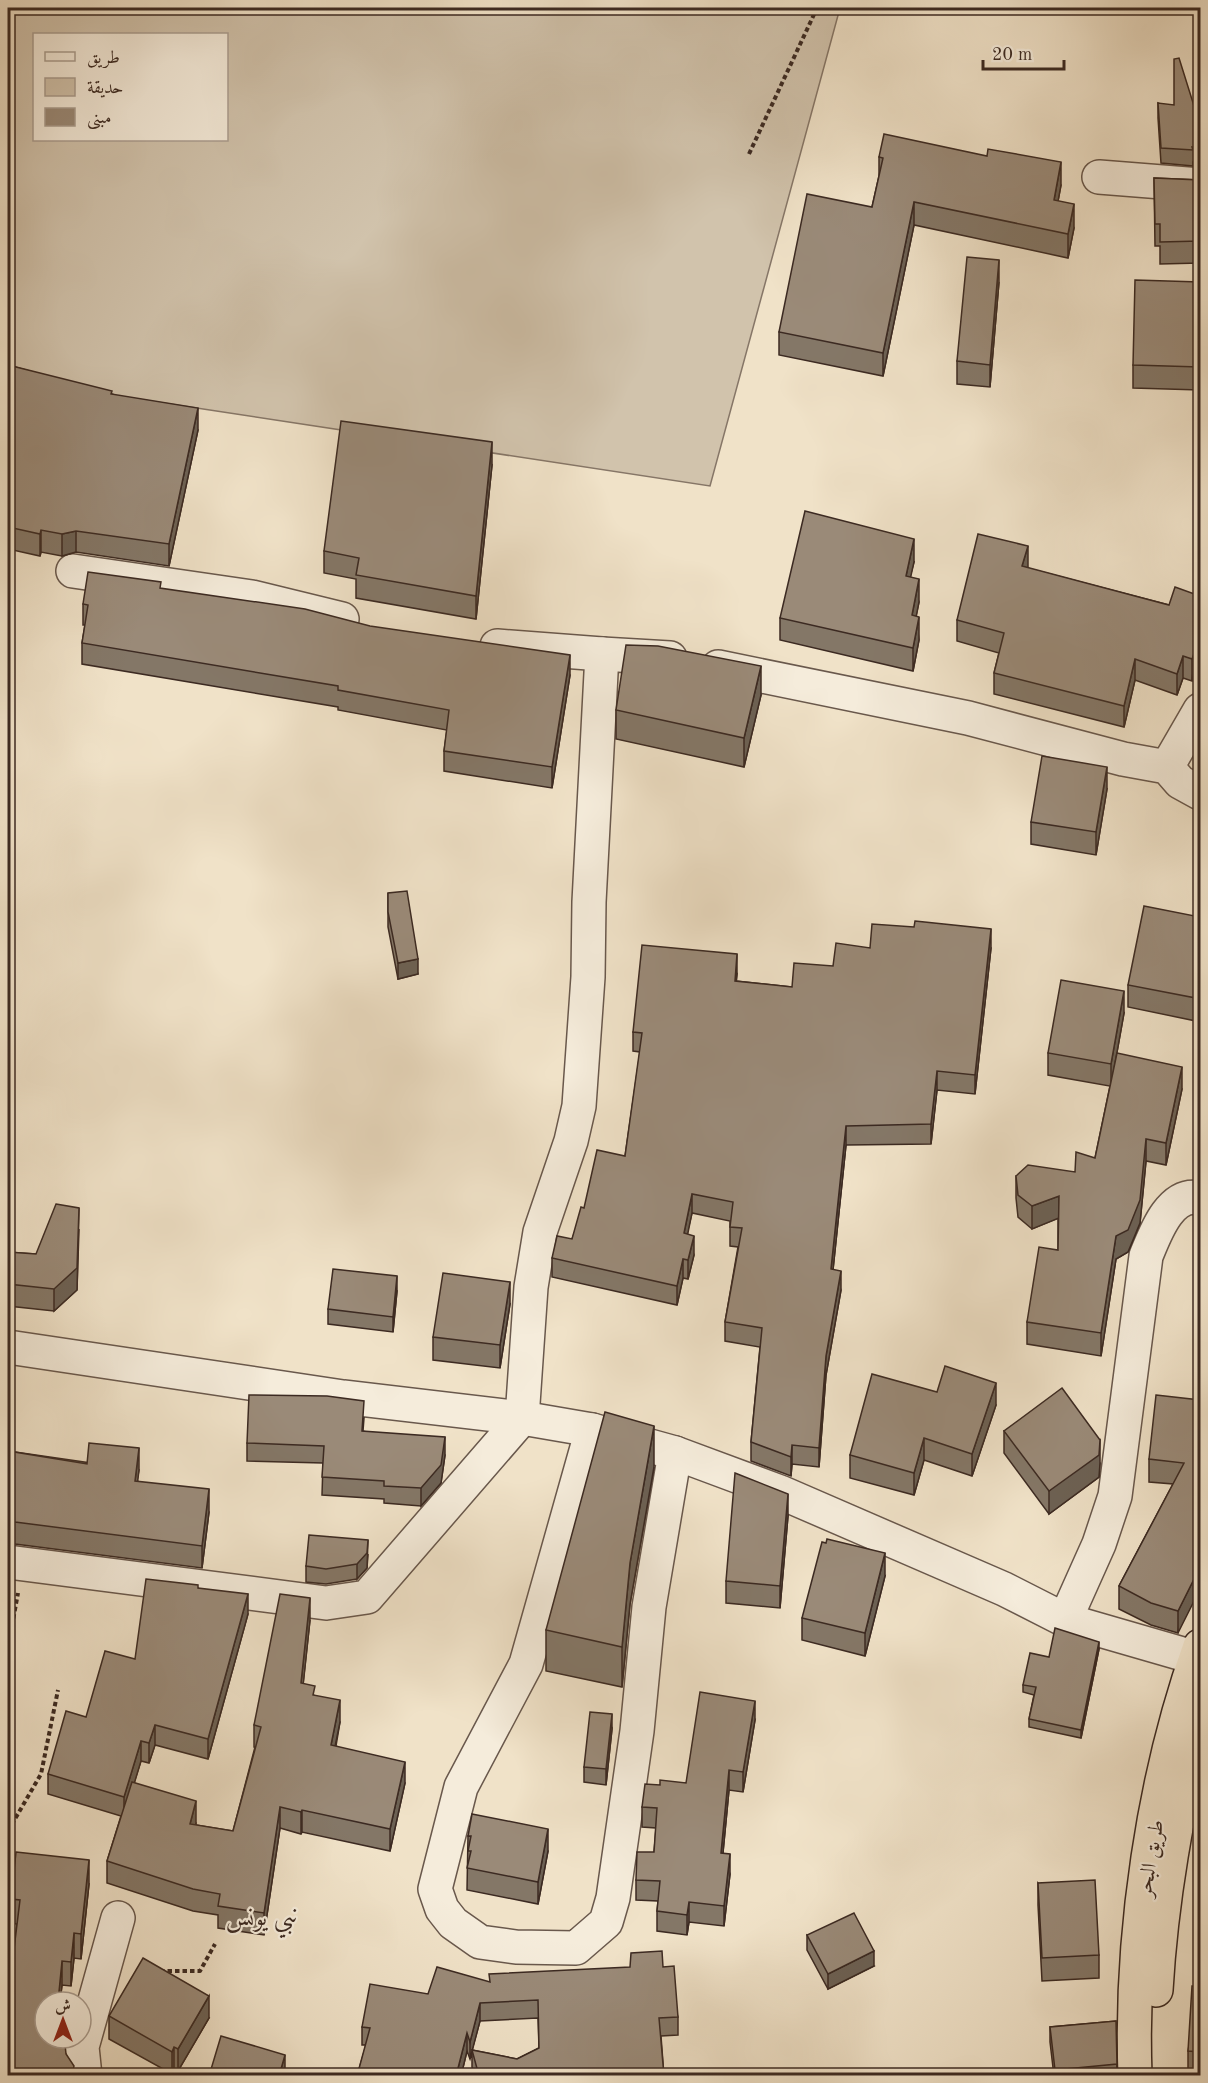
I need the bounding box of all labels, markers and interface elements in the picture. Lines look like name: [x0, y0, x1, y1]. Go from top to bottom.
legend: [33, 33, 228, 141]
scale bar: [983, 33, 1064, 71]
text: 20 m: [992, 46, 1032, 64]
text: طريق: [87, 49, 120, 69]
text: حديقة: [87, 79, 123, 98]
text: مبنى: [87, 109, 112, 130]
street label: طريق البحر: [1134, 1818, 1170, 1900]
district label: نبي يونس: [226, 1907, 298, 1939]
north arrow: [33, 1990, 93, 2050]
text: ش: [55, 1999, 71, 2015]

